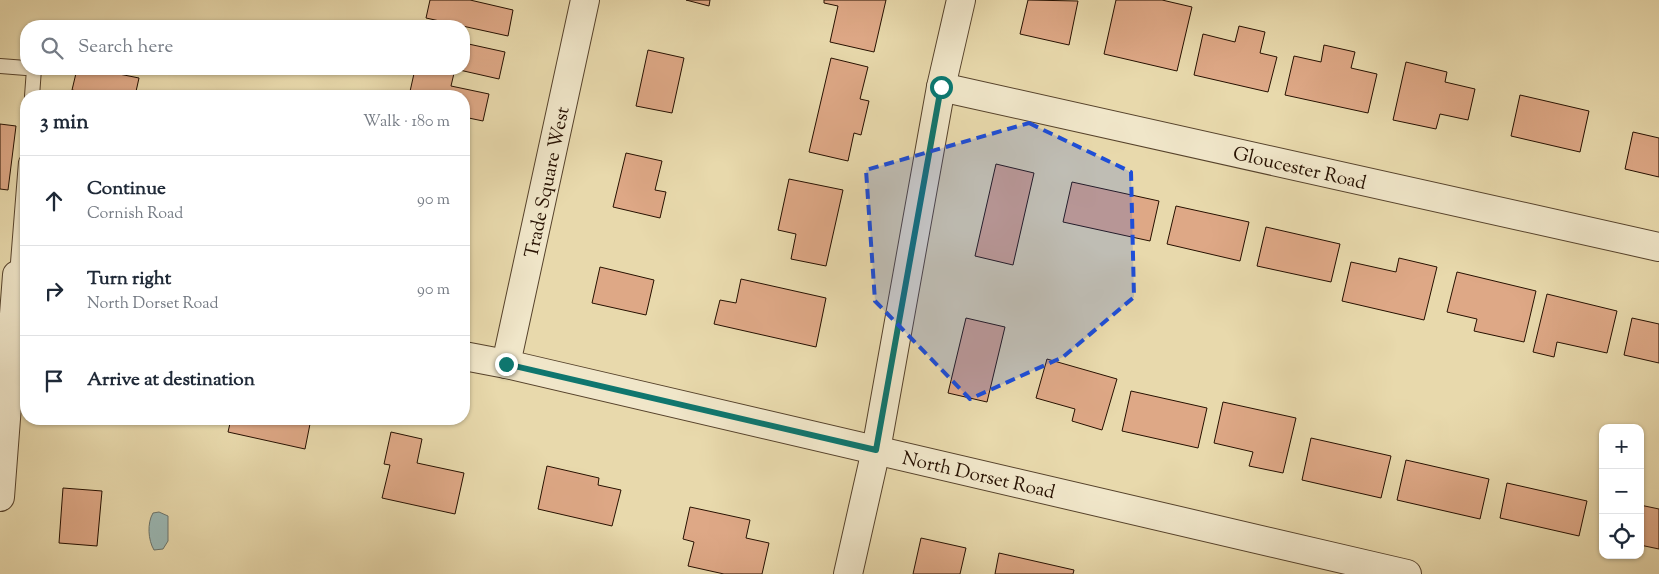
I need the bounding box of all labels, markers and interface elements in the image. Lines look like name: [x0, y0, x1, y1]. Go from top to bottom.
search box: [20, 20, 470, 75]
icon: search: [38, 34, 66, 62]
text: Search here: [78, 34, 173, 61]
route start: [930, 76, 953, 99]
street label: Trade Square West: [519, 104, 578, 261]
text: 3 min: [40, 108, 89, 138]
text: Walk · 180 m: [363, 111, 450, 134]
street label: Gloucester Road: [1230, 141, 1369, 198]
text: Continue: [87, 176, 166, 203]
icon: ahead: [40, 187, 68, 215]
text: 90 m: [417, 189, 450, 212]
text: Cornish Road: [87, 203, 183, 226]
text: Turn right: [87, 266, 171, 293]
icon: right: [40, 277, 68, 305]
text: 90 m: [417, 279, 450, 302]
text: North Dorset Road: [87, 293, 219, 316]
route end: [495, 353, 518, 376]
icon: arrive: [40, 367, 68, 395]
text: Arrive at destination: [87, 367, 255, 394]
map controls: [1599, 424, 1644, 559]
button: +: [1599, 424, 1644, 469]
street label: North Dorset Road: [899, 446, 1058, 507]
button: −: [1599, 469, 1644, 514]
button: locate: [1599, 514, 1644, 559]

